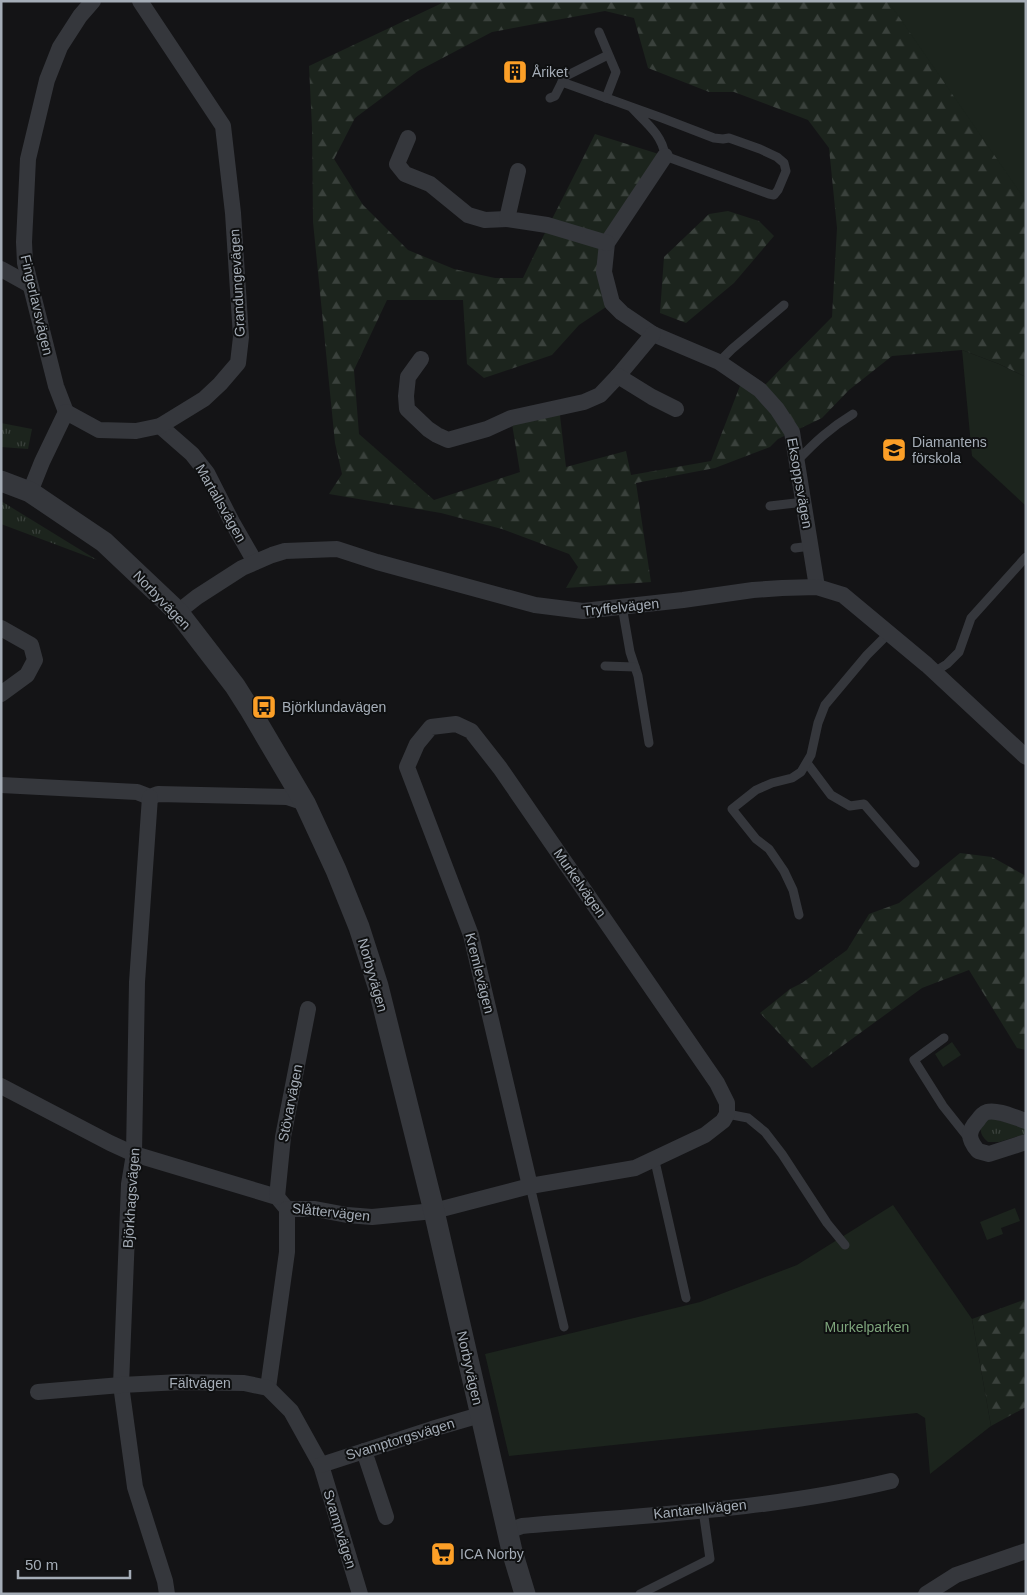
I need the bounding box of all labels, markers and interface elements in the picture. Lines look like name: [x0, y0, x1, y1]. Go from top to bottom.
building icon: Åriket: [502, 59, 528, 85]
place label: Åriket: [532, 64, 568, 80]
street label: Grandungevägen: [226, 229, 248, 337]
street label: Fingerlavsvägen: [18, 253, 56, 357]
place label: Diamantens förskola: [912, 434, 987, 466]
street label: Eksoppsvägen: [784, 436, 816, 530]
school or university icon: Diamantens förskola: [881, 437, 907, 463]
street label: Martallsvägen: [192, 461, 250, 545]
street label: Norbyvägen: [130, 567, 194, 633]
street label: Tryffelvägen: [582, 595, 660, 619]
bus stop icon: Björklundavägen: [251, 694, 277, 720]
place label: Björklundavägen: [282, 699, 386, 715]
street label: Murkelvägen: [550, 846, 610, 920]
street label: Kremlevägen: [462, 931, 498, 1015]
street label: Norbyvägen: [355, 937, 391, 1013]
street label: Stövarvägen: [275, 1063, 305, 1143]
street label: Björkhagsvägen: [120, 1147, 142, 1249]
street label: Slåttervägen: [291, 1200, 371, 1224]
park label: Murkelparken: [825, 1319, 909, 1335]
street label: Norbyvägen: [454, 1329, 486, 1407]
street label: Fältvägen: [169, 1375, 231, 1391]
street label: Svamptorgsvägen: [344, 1415, 456, 1463]
street label: Svampvägen: [320, 1488, 360, 1570]
street label: Kantarellvägen: [653, 1496, 747, 1522]
supermarket icon: ICA Norby: [430, 1541, 456, 1567]
place label: ICA Norby: [460, 1546, 524, 1562]
scale bar: [18, 1548, 130, 1580]
text: 50 m: [25, 1556, 58, 1573]

